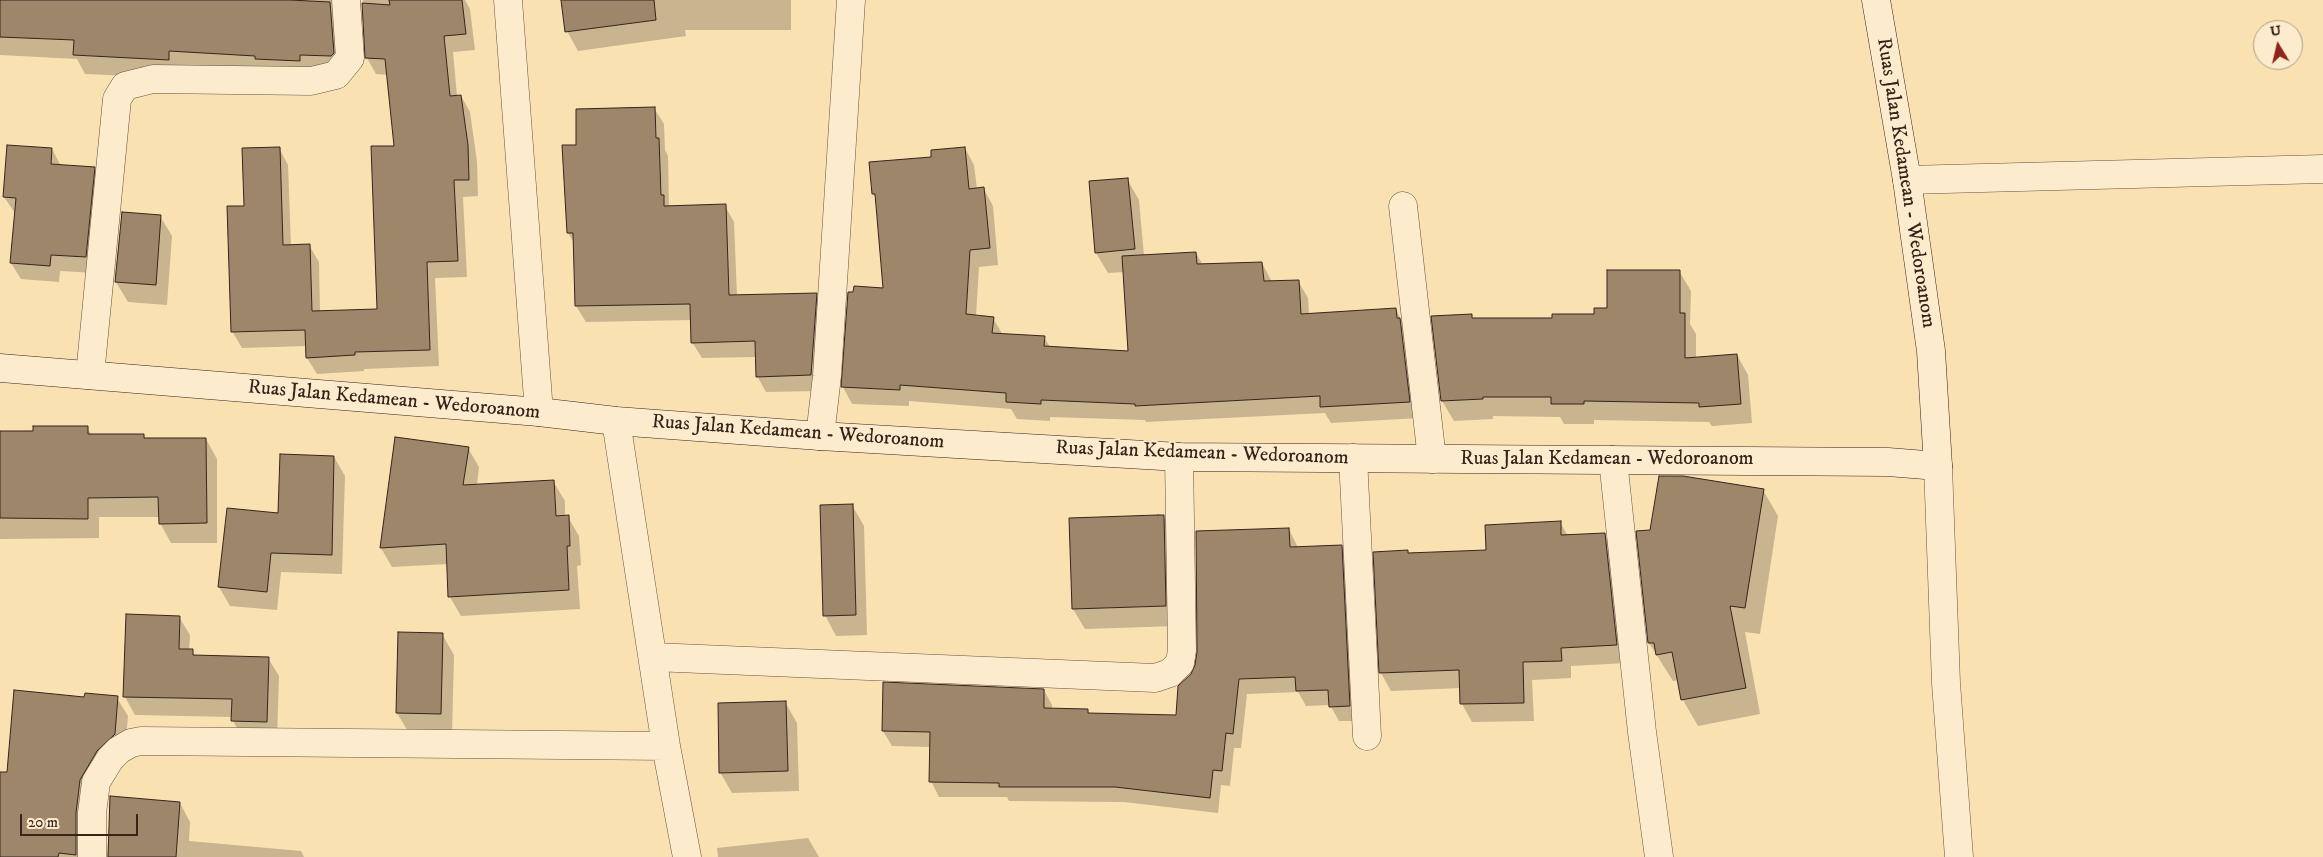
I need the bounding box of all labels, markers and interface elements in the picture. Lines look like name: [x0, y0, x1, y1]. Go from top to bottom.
north arrow: [2253, 20, 2303, 70]
text: U: [2269, 21, 2283, 41]
street label: Ruas Jalan Kedamean - Wedoroanom: [1870, 36, 1940, 330]
street label: Ruas Jalan Kedamean - Wedoroanom: [247, 376, 541, 426]
street label: Ruas Jalan Kedamean - Wedoroanom: [651, 411, 945, 455]
street label: Ruas Jalan Kedamean - Wedoroanom: [1055, 437, 1349, 471]
street label: Ruas Jalan Kedamean - Wedoroanom: [1460, 448, 1754, 472]
scale bar: [22, 804, 140, 836]
text: 20 m: [28, 813, 58, 832]

